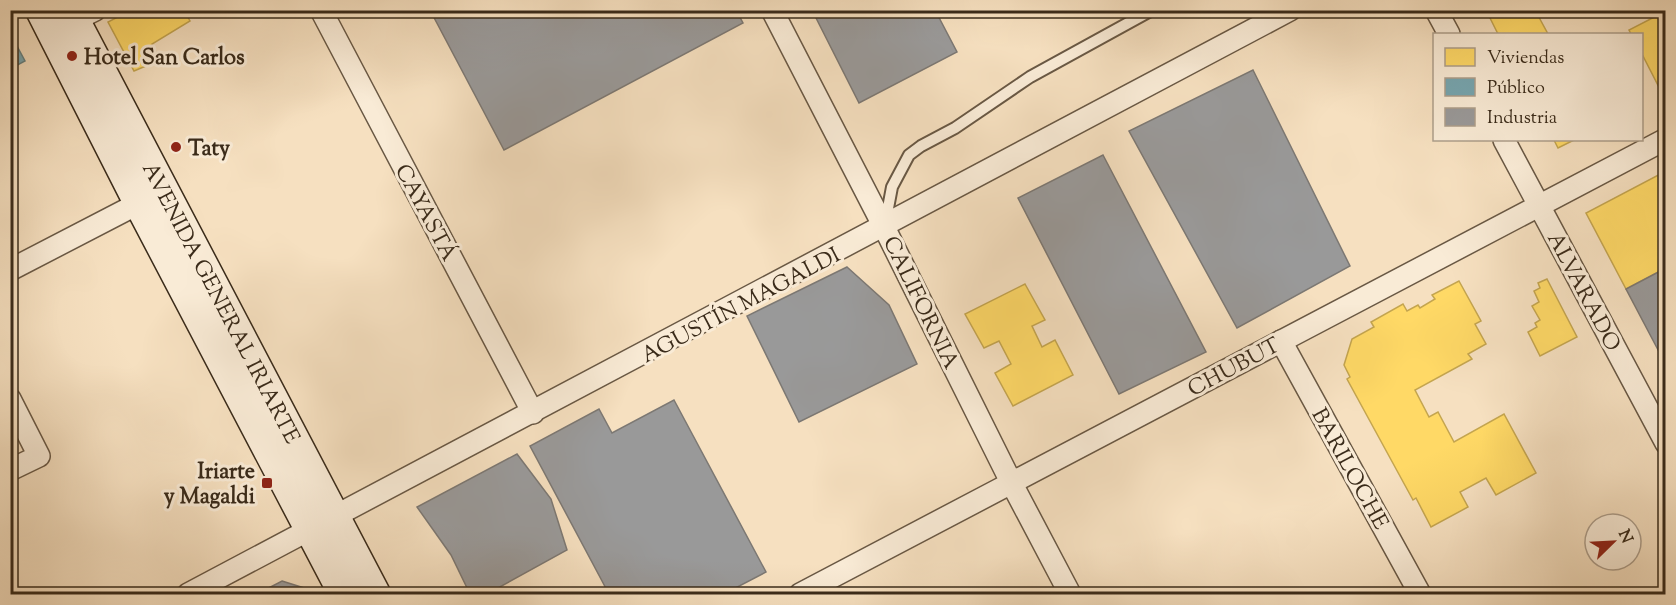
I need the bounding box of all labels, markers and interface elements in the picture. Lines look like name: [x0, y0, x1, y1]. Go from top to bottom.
legend: [1433, 33, 1643, 141]
place label: Hotel San Carlos: [84, 43, 245, 75]
text: Viviendas: [1487, 46, 1564, 72]
marker: Hotel San Carlos: [65, 49, 79, 63]
text: Público: [1487, 76, 1545, 102]
text: Industria: [1487, 106, 1557, 132]
place label: Taty: [188, 134, 230, 166]
marker: Taty: [169, 140, 183, 154]
street label: AVENIDA GENERAL IRIARTE: [132, 157, 307, 450]
street label: CAYASTÁ: [385, 159, 464, 268]
street label: ALVARADO: [1538, 227, 1627, 358]
street label: CALIFORNIA: [873, 231, 965, 375]
street label: AGUSTÍN MAGALDI: [636, 240, 847, 373]
street label: CHUBUT: [1183, 331, 1287, 406]
street label: BARILOCHE: [1302, 403, 1395, 536]
place label: Iriarte y Magaldi: [164, 457, 256, 514]
marker: Iriarte y Magaldi: [260, 476, 274, 490]
north arrow: [1583, 512, 1643, 572]
text: N: [1611, 526, 1638, 548]

